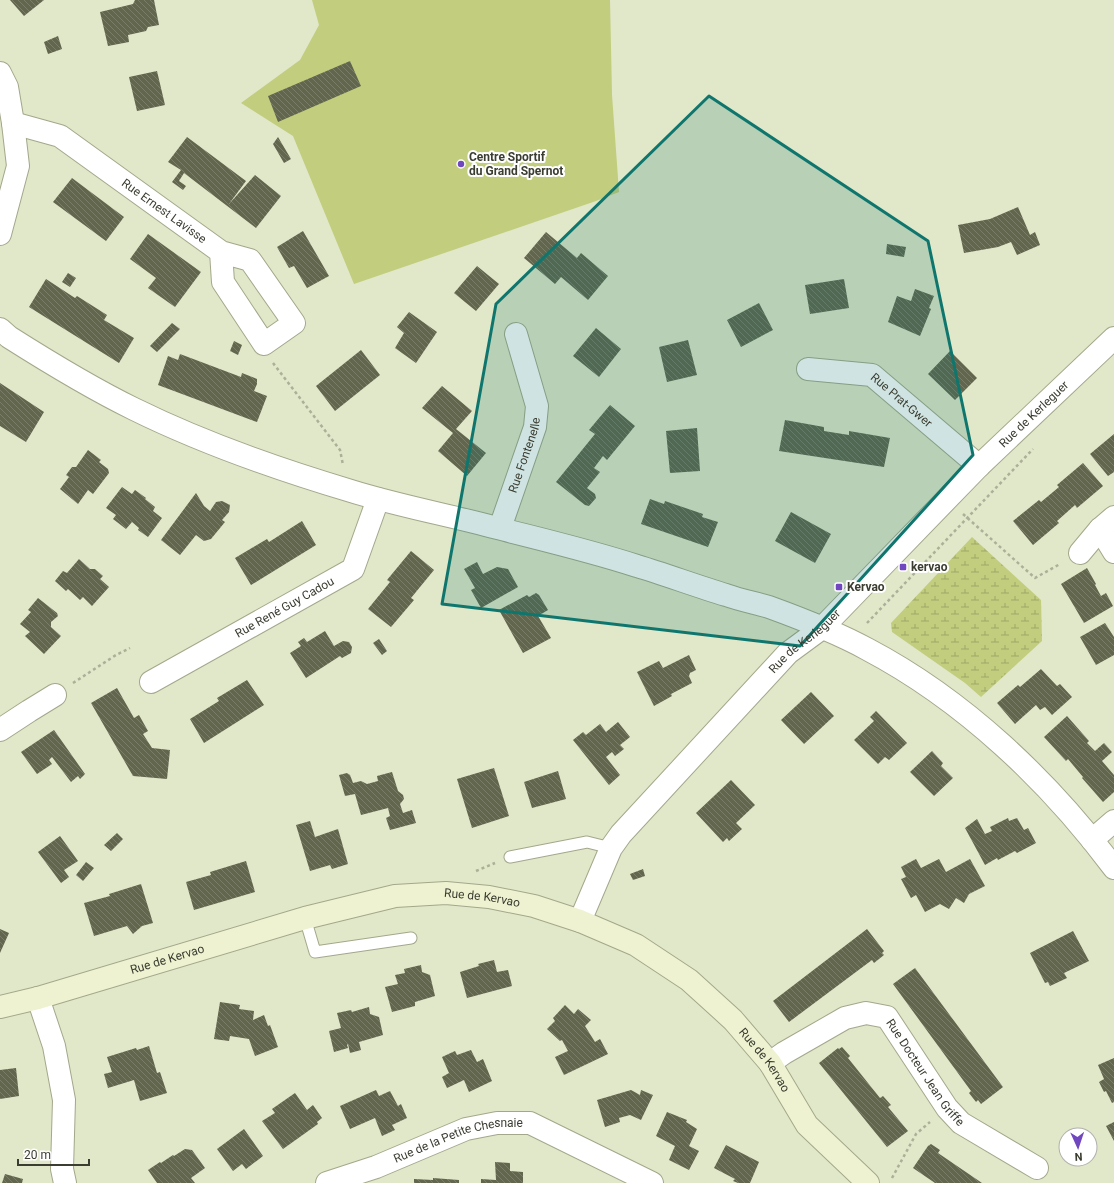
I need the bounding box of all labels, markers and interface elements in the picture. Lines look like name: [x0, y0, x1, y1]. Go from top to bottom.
place label: Centre Sportif du Grand Spernot: [469, 150, 563, 178]
marker: Centre Sportif du Grand Spernot: [456, 159, 466, 169]
street label: Rue Ernest Lavisse: [119, 176, 209, 246]
street label: Rue Prat-Gwer: [868, 370, 935, 430]
street label: Rue de Kerleguer: [996, 378, 1071, 450]
street label: Rue Fontenelle: [506, 417, 543, 495]
place label: kervao: [911, 560, 948, 574]
marker: kervao: [898, 562, 908, 572]
street label: Rue René Guy Cadou: [233, 574, 336, 641]
place label: Kervao: [847, 580, 885, 594]
marker: Kervao: [834, 582, 844, 592]
street label: Rue de Kerleguer: [766, 606, 843, 676]
street label: Rue de Kervao: [444, 886, 521, 910]
street label: Rue de Kervao: [129, 942, 206, 977]
street label: Rue Docteur Jean Griffe: [883, 1016, 967, 1129]
street label: Rue de Kervao: [736, 1025, 793, 1095]
street label: Rue de la Petite Chesnaie: [391, 1116, 523, 1166]
north arrow: [1058, 1127, 1098, 1167]
scale bar: [18, 1141, 89, 1167]
text: 20 m: [24, 1148, 51, 1162]
text: N: [1074, 1150, 1083, 1163]

